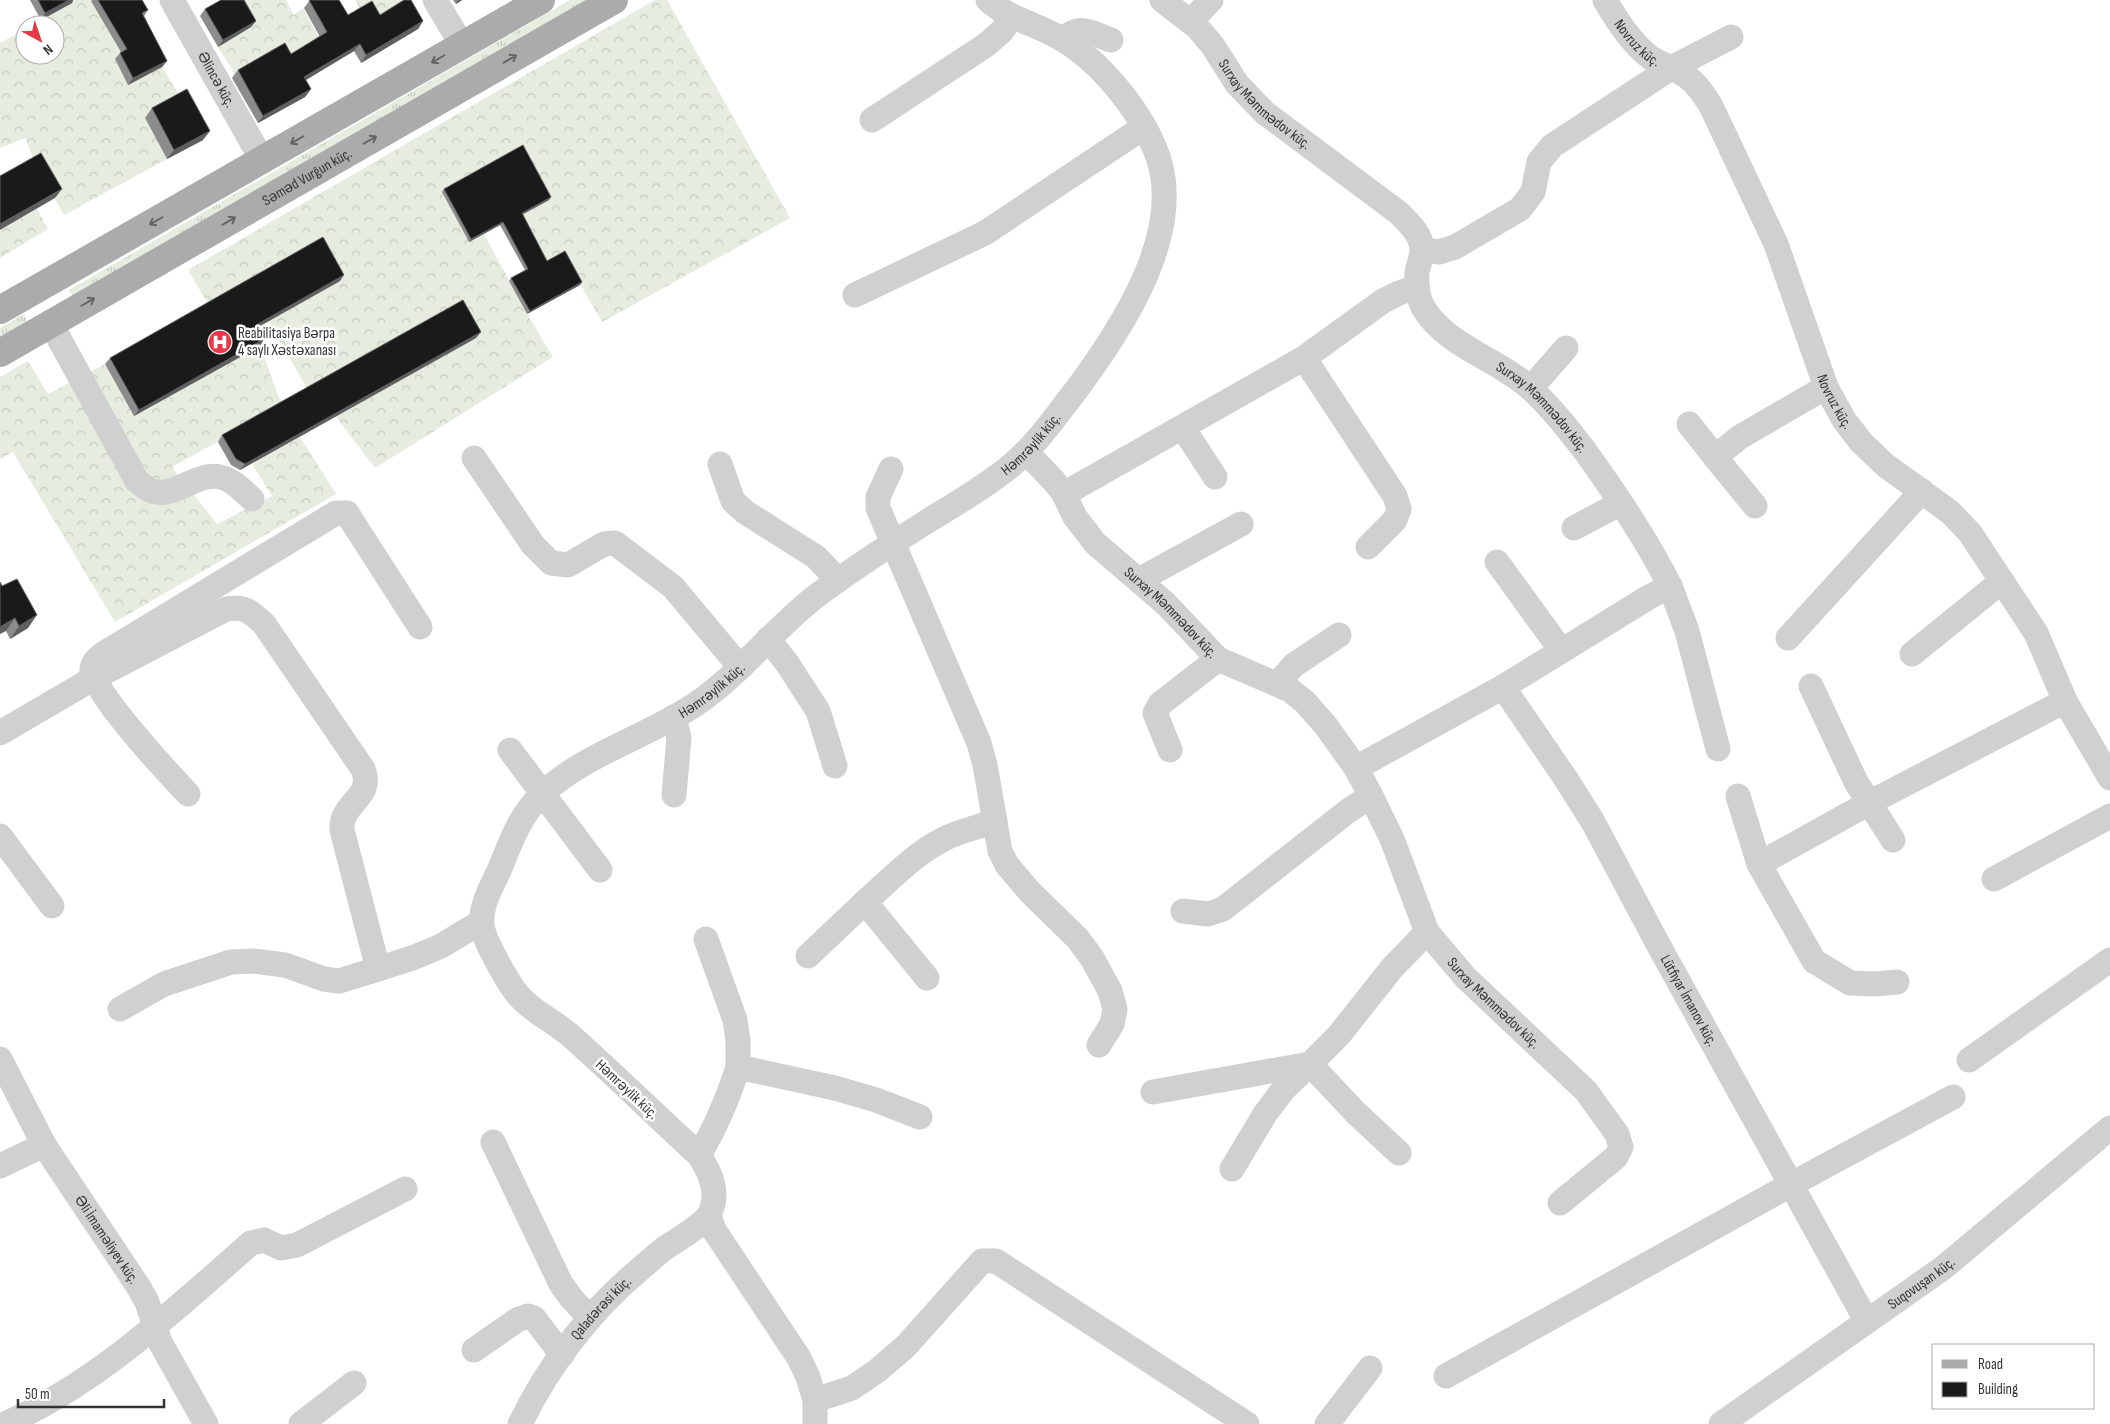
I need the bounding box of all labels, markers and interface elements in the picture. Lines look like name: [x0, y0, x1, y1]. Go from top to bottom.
north arrow: [15, 15, 65, 65]
street label: Novruz küç.: [1609, 16, 1663, 71]
text: N: [40, 41, 56, 58]
street label: Əlincə küç.: [193, 48, 240, 111]
one-way arrow: [430, 54, 445, 64]
one-way arrow: [503, 54, 517, 64]
street label: Surxay Məmmədov küç.: [1214, 56, 1315, 154]
one-way arrow: [290, 135, 304, 145]
one-way arrow: [362, 135, 376, 145]
street label: Səməd Vurğun küç.: [259, 144, 356, 210]
one-way arrow: [149, 216, 163, 226]
one-way arrow: [221, 216, 235, 226]
one-way arrow: [80, 297, 94, 307]
place label: Reabilitasiya Bәrpa 4 saylı Xəstəxanası: [238, 324, 336, 360]
hospital icon: Reabilitasiya Bәrpa 4 saylı Xəstəxanası: [207, 329, 233, 355]
street label: Surxay Məmmədov küç.: [1492, 358, 1592, 457]
street label: Novruz küç.: [1812, 372, 1857, 433]
street label: Həmrəylik küç.: [997, 409, 1065, 480]
street label: Surxay Məmmədov küç.: [1120, 563, 1221, 663]
street label: Həmrəylik küç.: [675, 659, 749, 723]
street label: Lütfiyar İmanov küç.: [1656, 952, 1722, 1050]
street label: Surxay Məmmədov küç.: [1443, 954, 1544, 1053]
street label: Həmrəylik küç.: [591, 1055, 662, 1123]
street label: Əli İmaməliyev küç.: [70, 1192, 143, 1288]
street label: Suqovuşan küç.: [1884, 1253, 1959, 1314]
street label: Qaladərəsi küç.: [567, 1272, 635, 1344]
legend: [1932, 1344, 2095, 1409]
text: Road: [1978, 1355, 2003, 1374]
scale bar: [18, 1376, 164, 1408]
text: Building: [1978, 1380, 2018, 1399]
text: 50 m: [25, 1385, 50, 1404]

